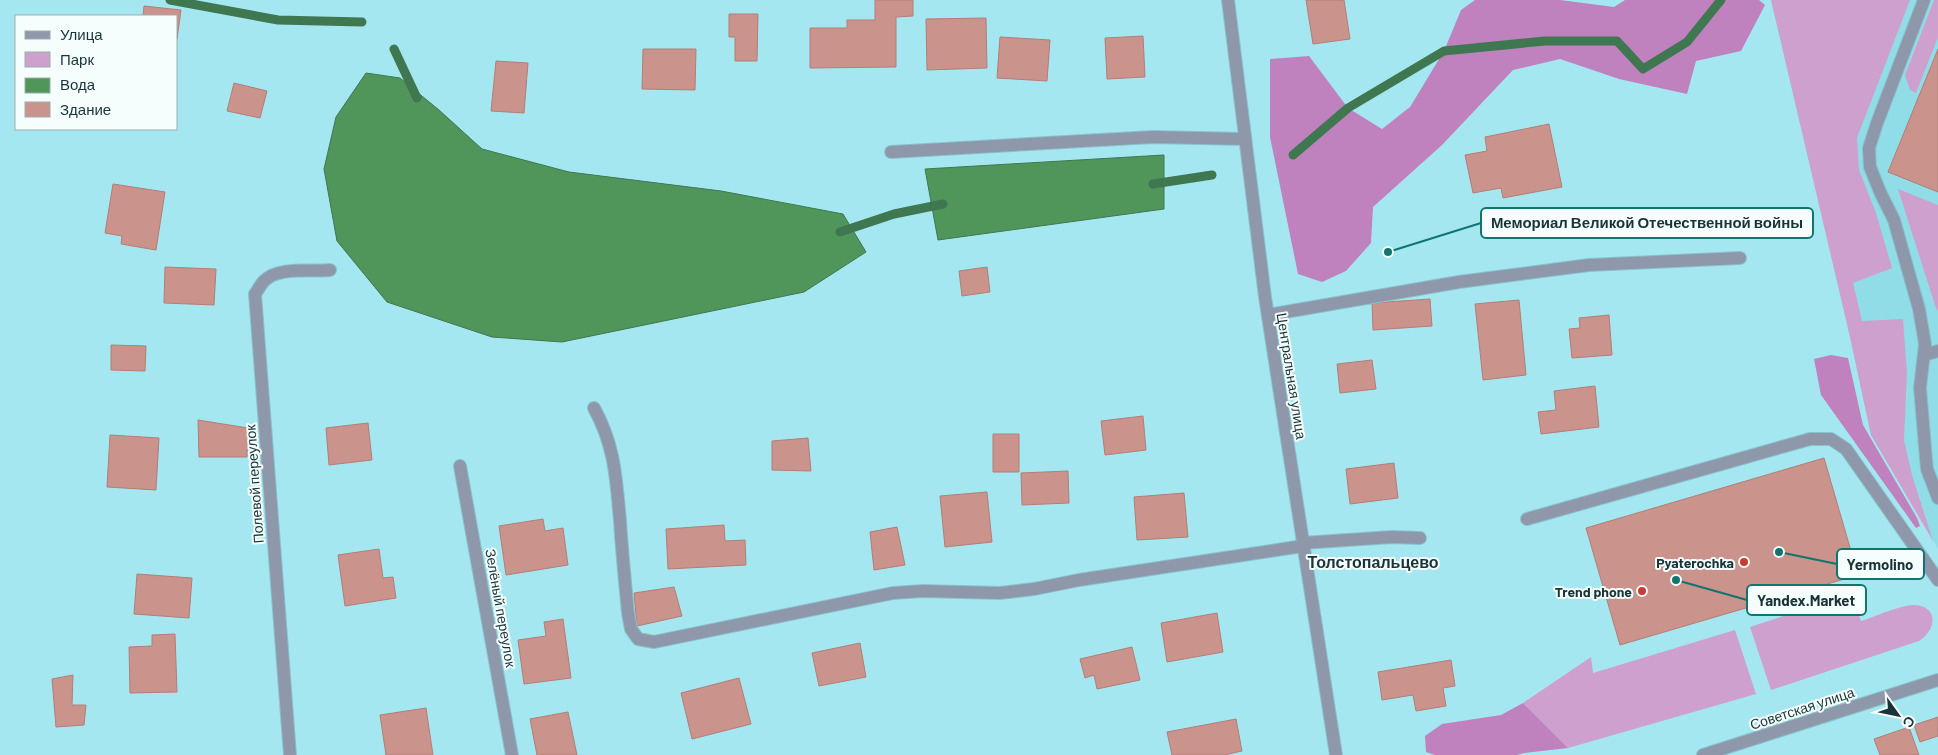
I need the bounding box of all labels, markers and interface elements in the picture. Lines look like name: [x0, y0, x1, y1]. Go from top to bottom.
legend: [15, 15, 178, 130]
text: Улица: [60, 25, 103, 43]
text: Парк: [60, 50, 94, 68]
text: Вода: [60, 75, 96, 93]
text: Здание: [60, 100, 111, 118]
callout: Мемориал Великой Отечественной войны: [1481, 208, 1813, 238]
text: Мемориал Великой Отечественной войны: [1491, 213, 1803, 231]
street label: Центральная улица: [1274, 312, 1310, 441]
street label: Полевой переулок: [241, 423, 267, 544]
street label: Зелёный переулок: [482, 548, 520, 669]
callout: Yermolino: [1837, 549, 1924, 579]
district label: Толстопальцево: [1307, 552, 1439, 571]
place label: Pyaterochka: [1656, 554, 1734, 571]
text: Yermolino: [1847, 555, 1913, 573]
marker: Pyaterochka: [1738, 556, 1750, 568]
place label: Trend phone: [1555, 583, 1632, 600]
marker: Trend phone: [1636, 585, 1648, 597]
callout: Yandex.Market: [1747, 585, 1866, 615]
text: Yandex.Market: [1757, 591, 1855, 609]
street label: Советская улица: [1748, 683, 1857, 733]
north arrow: [1873, 690, 1923, 740]
text: С: [1899, 713, 1919, 731]

